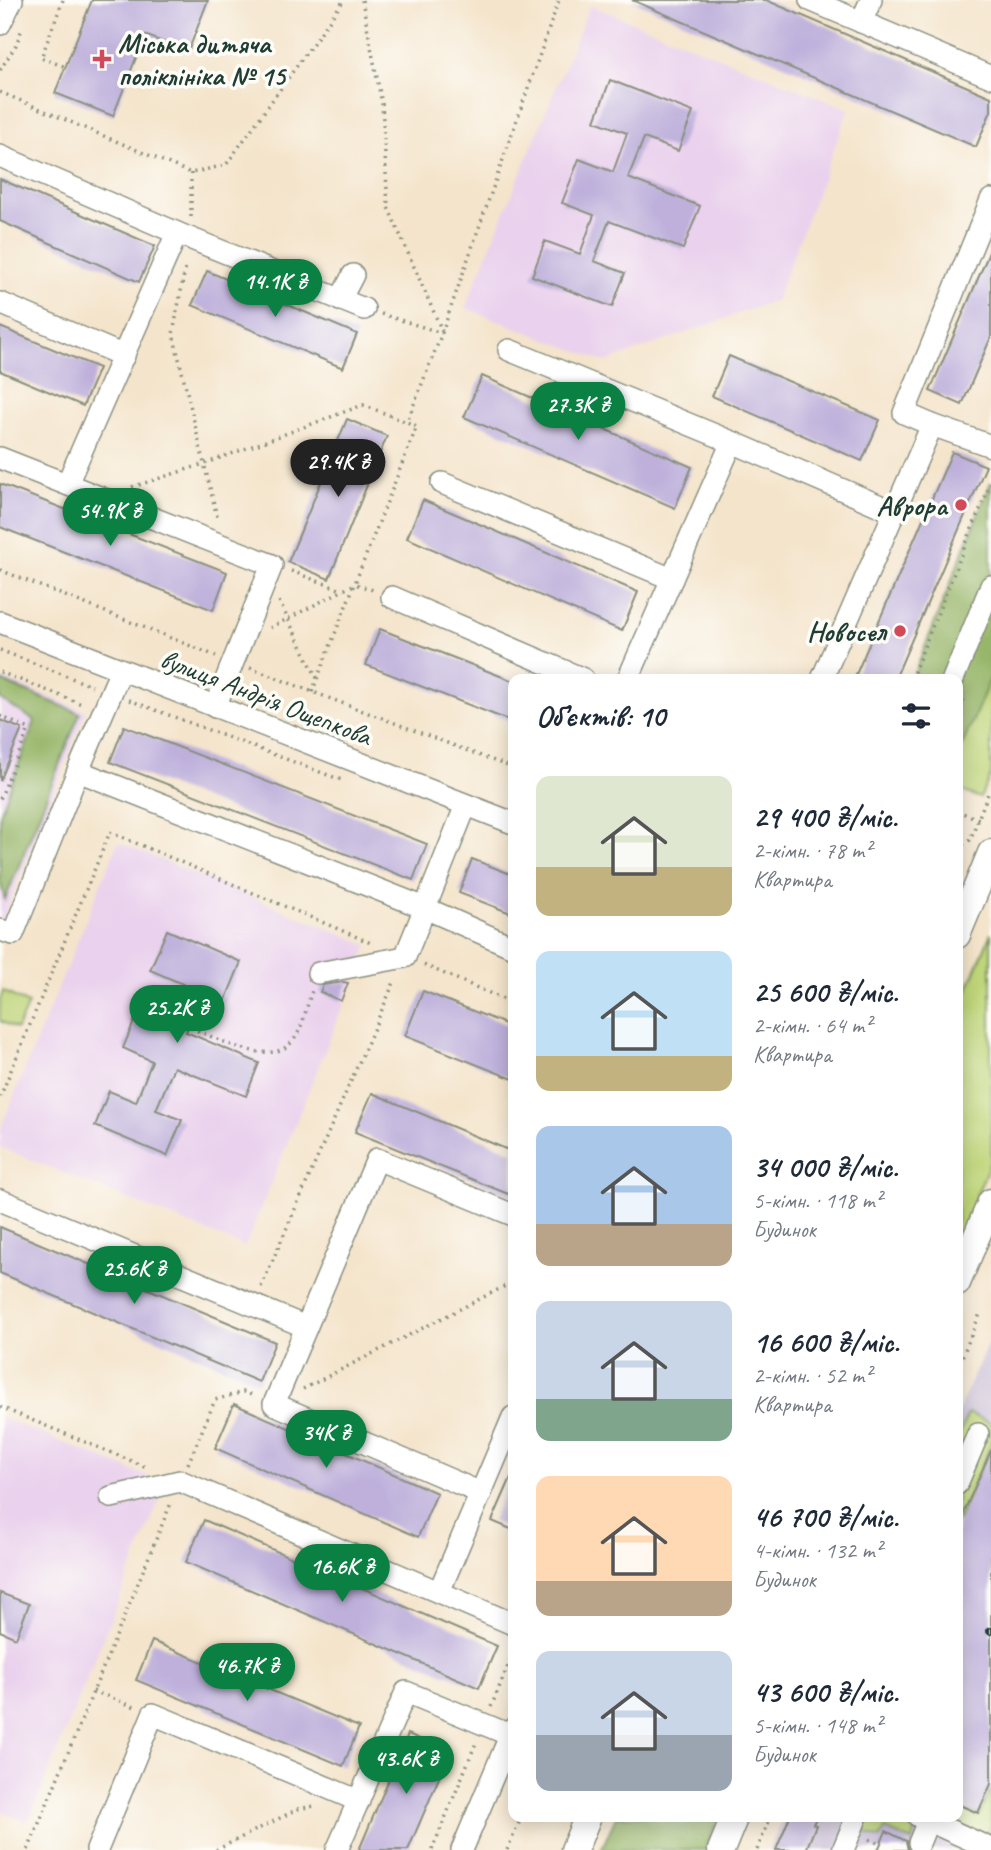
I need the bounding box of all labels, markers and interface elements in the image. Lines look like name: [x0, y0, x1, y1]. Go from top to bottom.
place label: Міська дитяча поліклініка № 15: [118, 26, 288, 93]
marker: Міська дитяча поліклініка № 15: [92, 49, 112, 69]
pin: 14.1K ₴: [210, 260, 340, 319]
text: 14.1K ₴: [243, 267, 307, 296]
pin: 27.3K ₴: [513, 382, 643, 442]
text: 27.3K ₴: [546, 390, 610, 419]
pin: 29.4K ₴: [273, 440, 403, 499]
text: 29.4K ₴: [306, 447, 370, 476]
place label: Аврора: [877, 488, 949, 523]
pin: 54.9K ₴: [45, 489, 175, 548]
text: 54.9K ₴: [79, 496, 141, 525]
marker: Аврора: [953, 497, 969, 513]
place label: Новосел: [807, 614, 889, 649]
marker: Новосел: [892, 623, 908, 639]
street label: вулиця Андрія Ощепкова: [156, 641, 378, 754]
text: Об’єктів: 10: [536, 697, 665, 735]
icon: filters: [897, 697, 935, 735]
text: 29 400 ₴/міс.: [753, 798, 897, 836]
icon: home: [592, 804, 676, 888]
text: 2-кімн. · 78 m²: [753, 836, 871, 865]
text: Квартира: [753, 865, 831, 894]
text: 25 600 ₴/міс.: [753, 973, 898, 1011]
icon: home: [592, 979, 676, 1063]
pin: 25.2K ₴: [112, 986, 242, 1045]
text: 25.2K ₴: [145, 993, 209, 1022]
text: 2-кімн. · 64 m²: [753, 1011, 871, 1040]
text: Квартира: [753, 1040, 831, 1069]
text: 34 000 ₴/міс.: [753, 1148, 898, 1186]
icon: home: [592, 1154, 676, 1238]
text: 5-кімн. · 118 m²: [753, 1186, 882, 1215]
text: Будинок: [753, 1215, 816, 1244]
pin: 25.6K ₴: [69, 1246, 199, 1306]
text: 25.6K ₴: [102, 1254, 166, 1283]
text: 16 600 ₴/міс.: [753, 1323, 899, 1361]
icon: home: [592, 1329, 676, 1413]
text: 2-кімн. · 52 m²: [753, 1361, 871, 1390]
text: Квартира: [753, 1390, 831, 1419]
pin: 34K ₴: [277, 1410, 375, 1470]
text: 34K ₴: [302, 1418, 350, 1447]
text: 46 700 ₴/міс.: [753, 1498, 898, 1536]
icon: home: [592, 1504, 676, 1588]
text: 4-кімн. · 132 m²: [753, 1536, 882, 1565]
pin: 16.6K ₴: [277, 1544, 407, 1604]
text: 16.6K ₴: [310, 1552, 374, 1581]
text: Будинок: [753, 1565, 816, 1594]
pin: 46.7K ₴: [182, 1644, 312, 1703]
text: 46.7K ₴: [215, 1651, 279, 1680]
text: 43 600 ₴/міс.: [753, 1673, 898, 1711]
icon: home: [592, 1679, 676, 1763]
text: 5-кімн. · 148 m²: [753, 1711, 882, 1740]
pin: 43.6K ₴: [341, 1736, 471, 1796]
text: Будинок: [753, 1740, 816, 1769]
text: 43.6K ₴: [374, 1744, 438, 1773]

